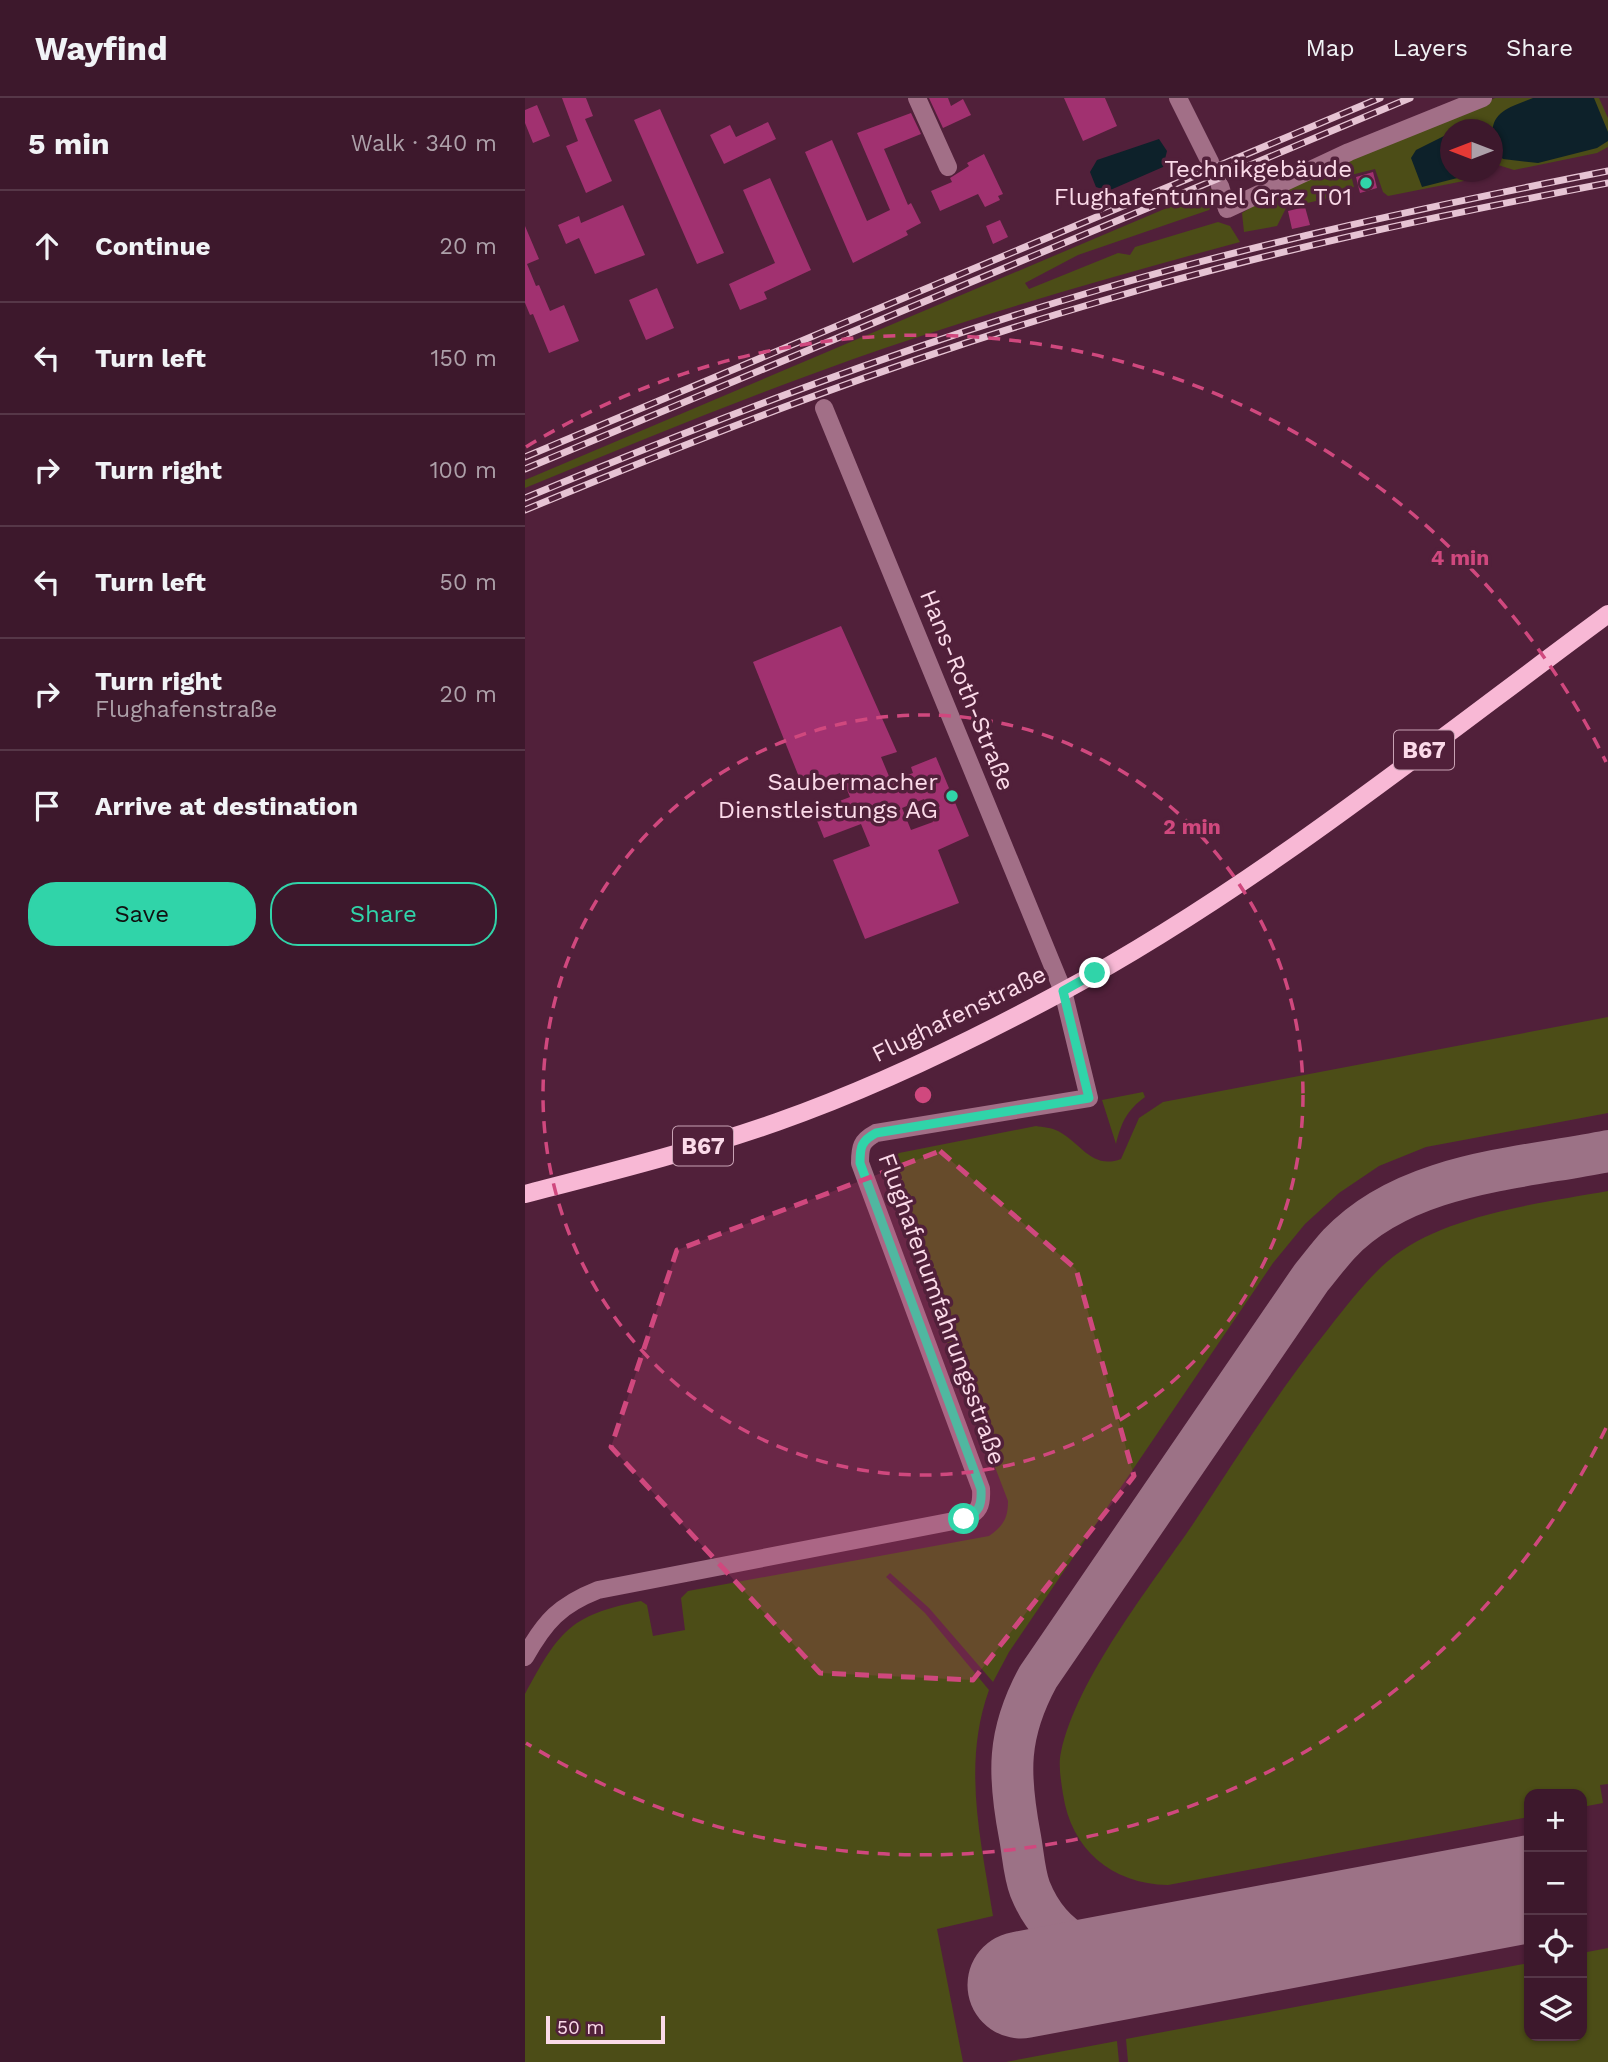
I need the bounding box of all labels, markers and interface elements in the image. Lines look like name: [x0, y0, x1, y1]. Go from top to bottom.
text: Wayfind: [35, 29, 168, 68]
text: Map: [1306, 34, 1354, 62]
text: Layers: [1392, 34, 1468, 62]
text: Share: [1506, 34, 1573, 62]
north arrow: [1440, 119, 1503, 182]
text: 5 min: [28, 126, 110, 161]
text: Walk · 340 m: [351, 130, 497, 157]
place label: Technikgebäude Flughafentunnel Graz T01: [1054, 155, 1352, 211]
marker: Technikgebäude Flughafentunnel Graz T01: [1358, 175, 1374, 191]
icon: ahead: [28, 227, 66, 265]
text: Continue: [95, 231, 211, 261]
text: 20 m: [440, 233, 497, 260]
icon: left: [28, 339, 66, 377]
text: Turn left: [95, 343, 206, 373]
text: 150 m: [431, 345, 497, 372]
icon: right: [28, 451, 66, 489]
text: Turn right: [95, 455, 222, 485]
text: 100 m: [430, 457, 497, 484]
text: 4 min: [1431, 545, 1489, 570]
icon: left: [28, 563, 66, 601]
text: Turn left: [95, 567, 206, 597]
text: 50 m: [440, 569, 497, 596]
street label: Hans-Roth-Straße: [914, 585, 1020, 795]
text: Turn right: [95, 666, 222, 696]
icon: right: [28, 675, 66, 713]
text: 20 m: [440, 681, 497, 708]
text: Flughafenstraße: [95, 696, 277, 723]
road number: B67: [1394, 730, 1454, 770]
place label: Saubermacher Dienstleistungs AG: [718, 768, 938, 824]
icon: arrive: [28, 787, 66, 825]
marker: Saubermacher Dienstleistungs AG: [944, 788, 960, 804]
text: Arrive at destination: [95, 791, 358, 821]
text: 2 min: [1163, 814, 1221, 839]
button: Save: [28, 882, 256, 946]
button: Share: [270, 882, 497, 946]
route end: [1079, 957, 1110, 988]
street label: Flughafenstraße: [867, 960, 1051, 1068]
centre of rings: [911, 1083, 935, 1107]
road number: B67: [673, 1126, 733, 1166]
street label: Flughafenumfahrungsstraße: [872, 1149, 1012, 1469]
route start: [948, 1503, 979, 1534]
map controls: [1524, 1789, 1587, 2041]
button: +: [1524, 1789, 1587, 1852]
button: −: [1524, 1852, 1587, 1915]
button: locate: [1524, 1915, 1587, 1978]
button: layers: [1524, 1978, 1587, 2041]
scale bar: [546, 2013, 665, 2045]
text: 50 m: [557, 2016, 604, 2039]

